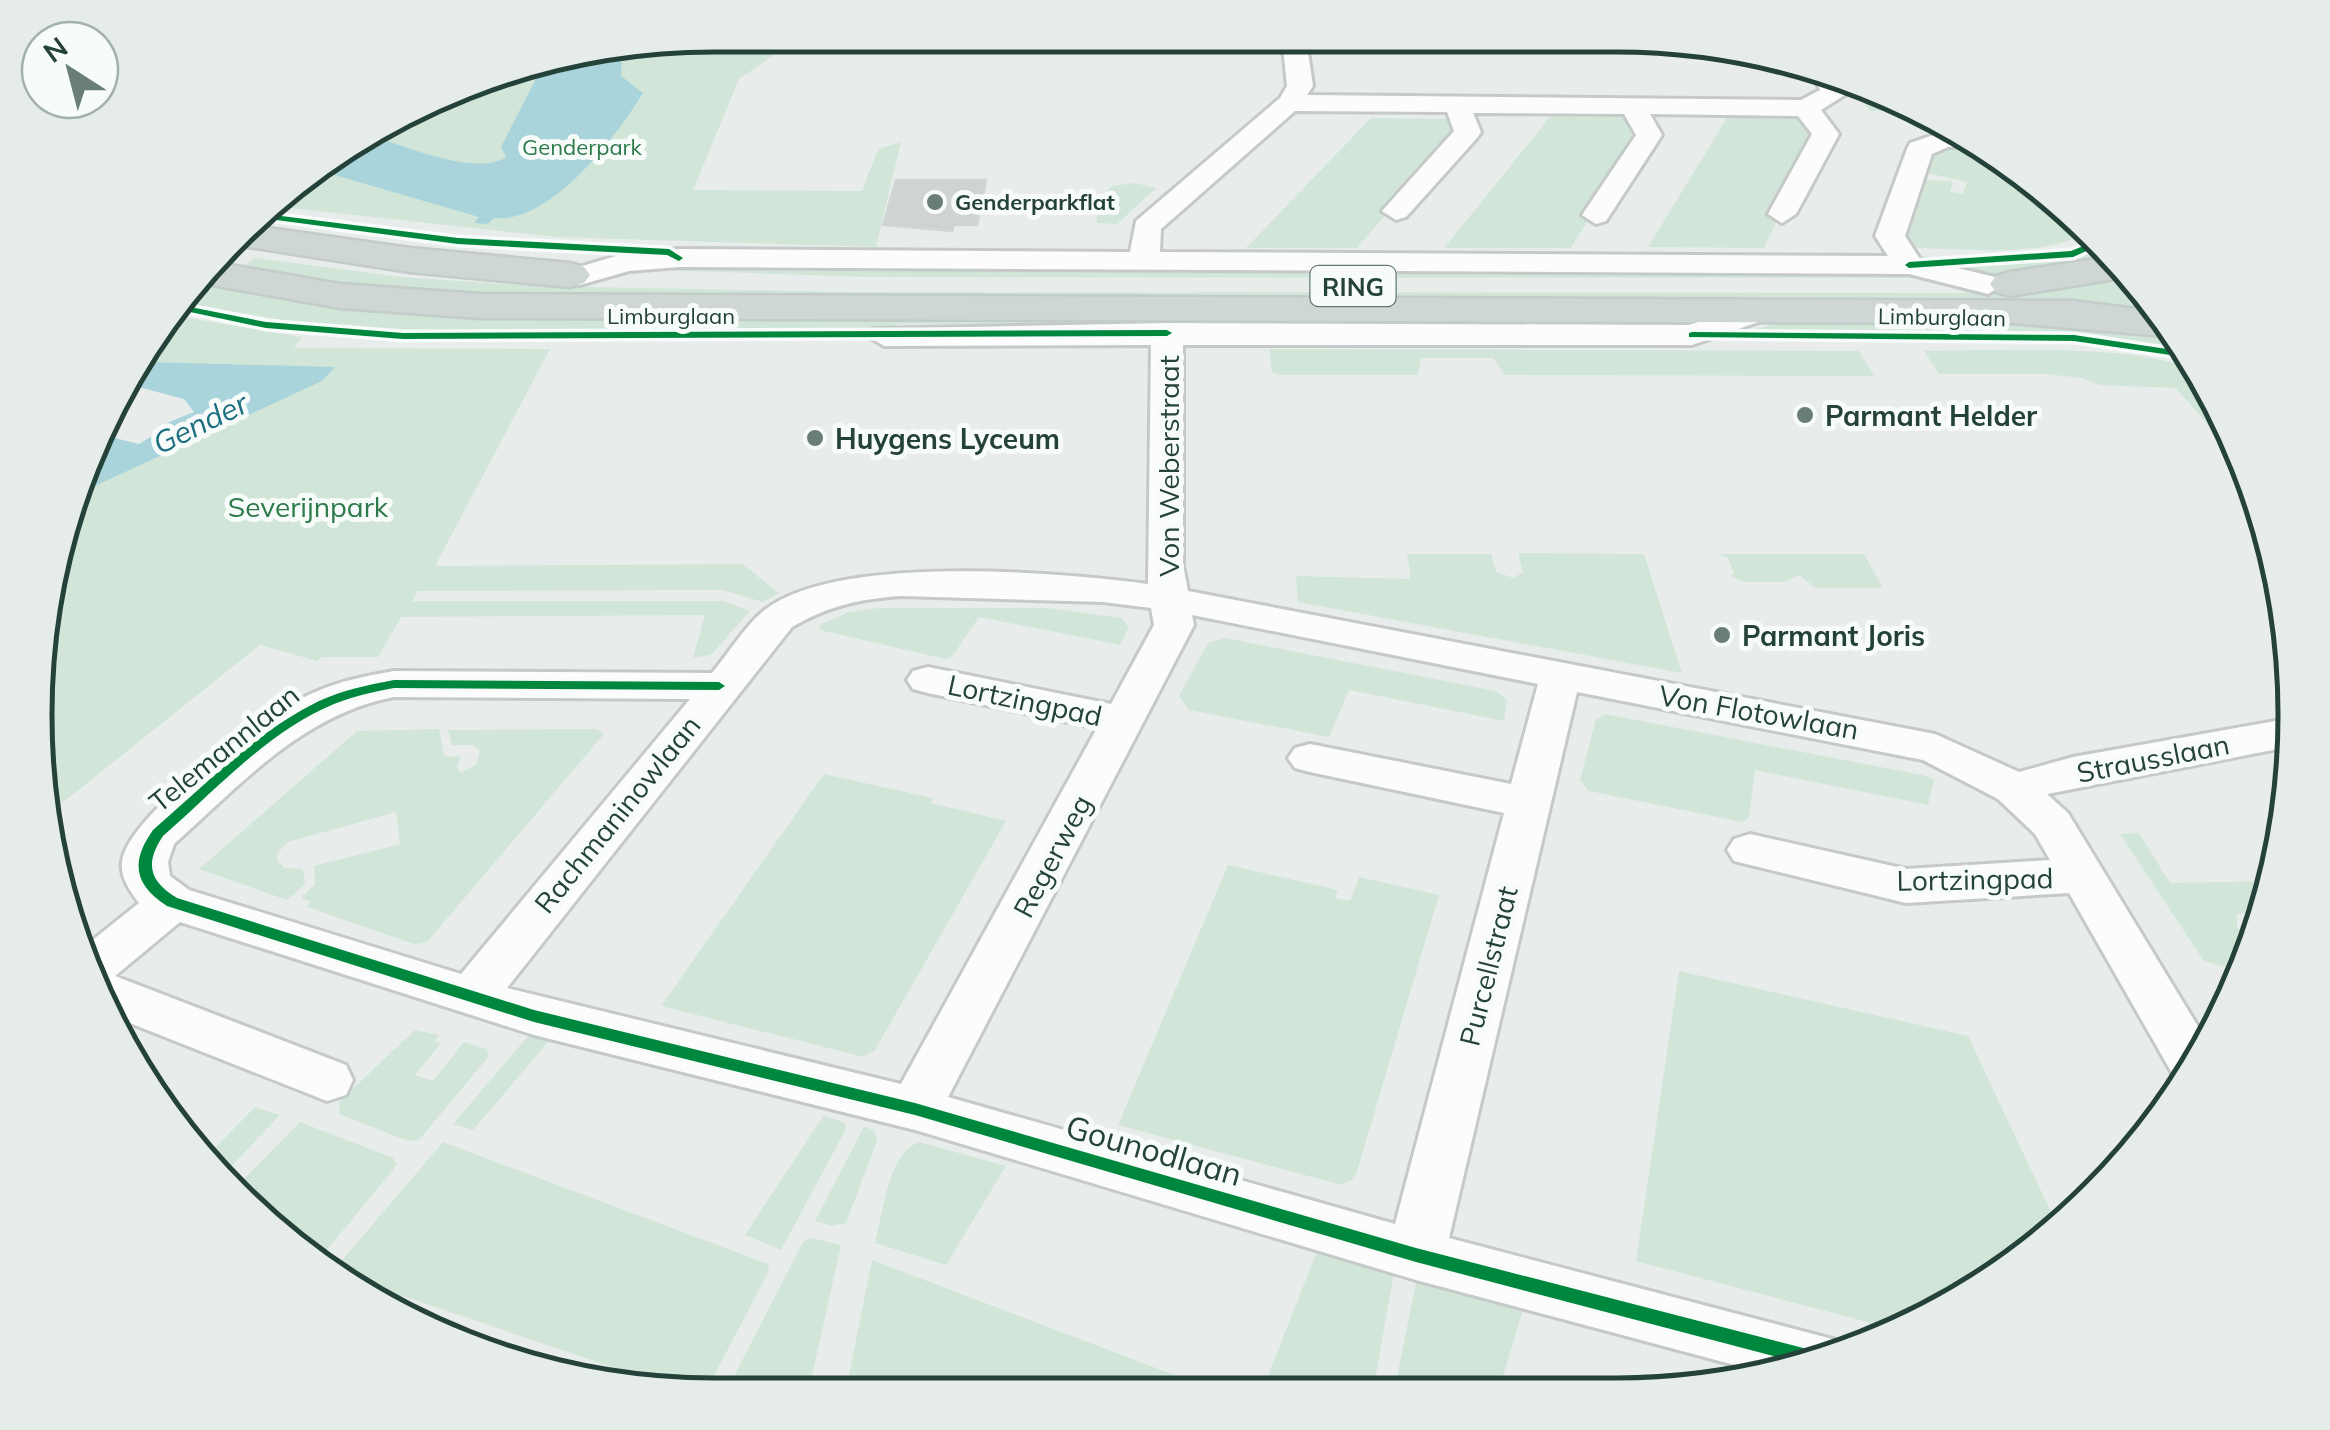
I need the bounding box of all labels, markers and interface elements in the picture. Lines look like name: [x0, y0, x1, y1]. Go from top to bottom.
north arrow: [20, 20, 120, 120]
text: N: [36, 29, 74, 70]
park label: Genderpark: [522, 133, 643, 161]
place label: Genderparkflat: [955, 188, 1115, 216]
marker: Genderparkflat: [924, 191, 946, 213]
road number: RING: [1310, 266, 1396, 306]
street label: Limburglaan: [607, 302, 735, 330]
street label: Limburglaan: [1878, 302, 2006, 332]
street label: Von Weberstraat: [1151, 355, 1186, 577]
water label: Gender: [146, 383, 255, 462]
place label: Parmant Helder: [1825, 398, 2037, 433]
marker: Parmant Helder: [1794, 404, 1816, 426]
place label: Huygens Lyceum: [835, 421, 1060, 456]
marker: Huygens Lyceum: [804, 427, 826, 449]
park label: Severijnpark: [228, 489, 389, 524]
place label: Parmant Joris: [1742, 618, 1925, 653]
marker: Parmant Joris: [1711, 624, 1733, 646]
street label: Lortzingpad: [945, 667, 1105, 733]
street label: Telemannlaan: [142, 677, 306, 819]
street label: Von Flotowlaan: [1656, 677, 1862, 747]
street label: Rachmaninowlaan: [527, 708, 707, 920]
street label: Strausslaan: [2074, 726, 2232, 790]
street label: Regerweg: [1005, 789, 1099, 923]
street label: Lortzingpad: [1896, 860, 2054, 898]
street label: Purcellstraat: [1451, 882, 1525, 1049]
street label: Gounodlaan: [1061, 1106, 1247, 1194]

